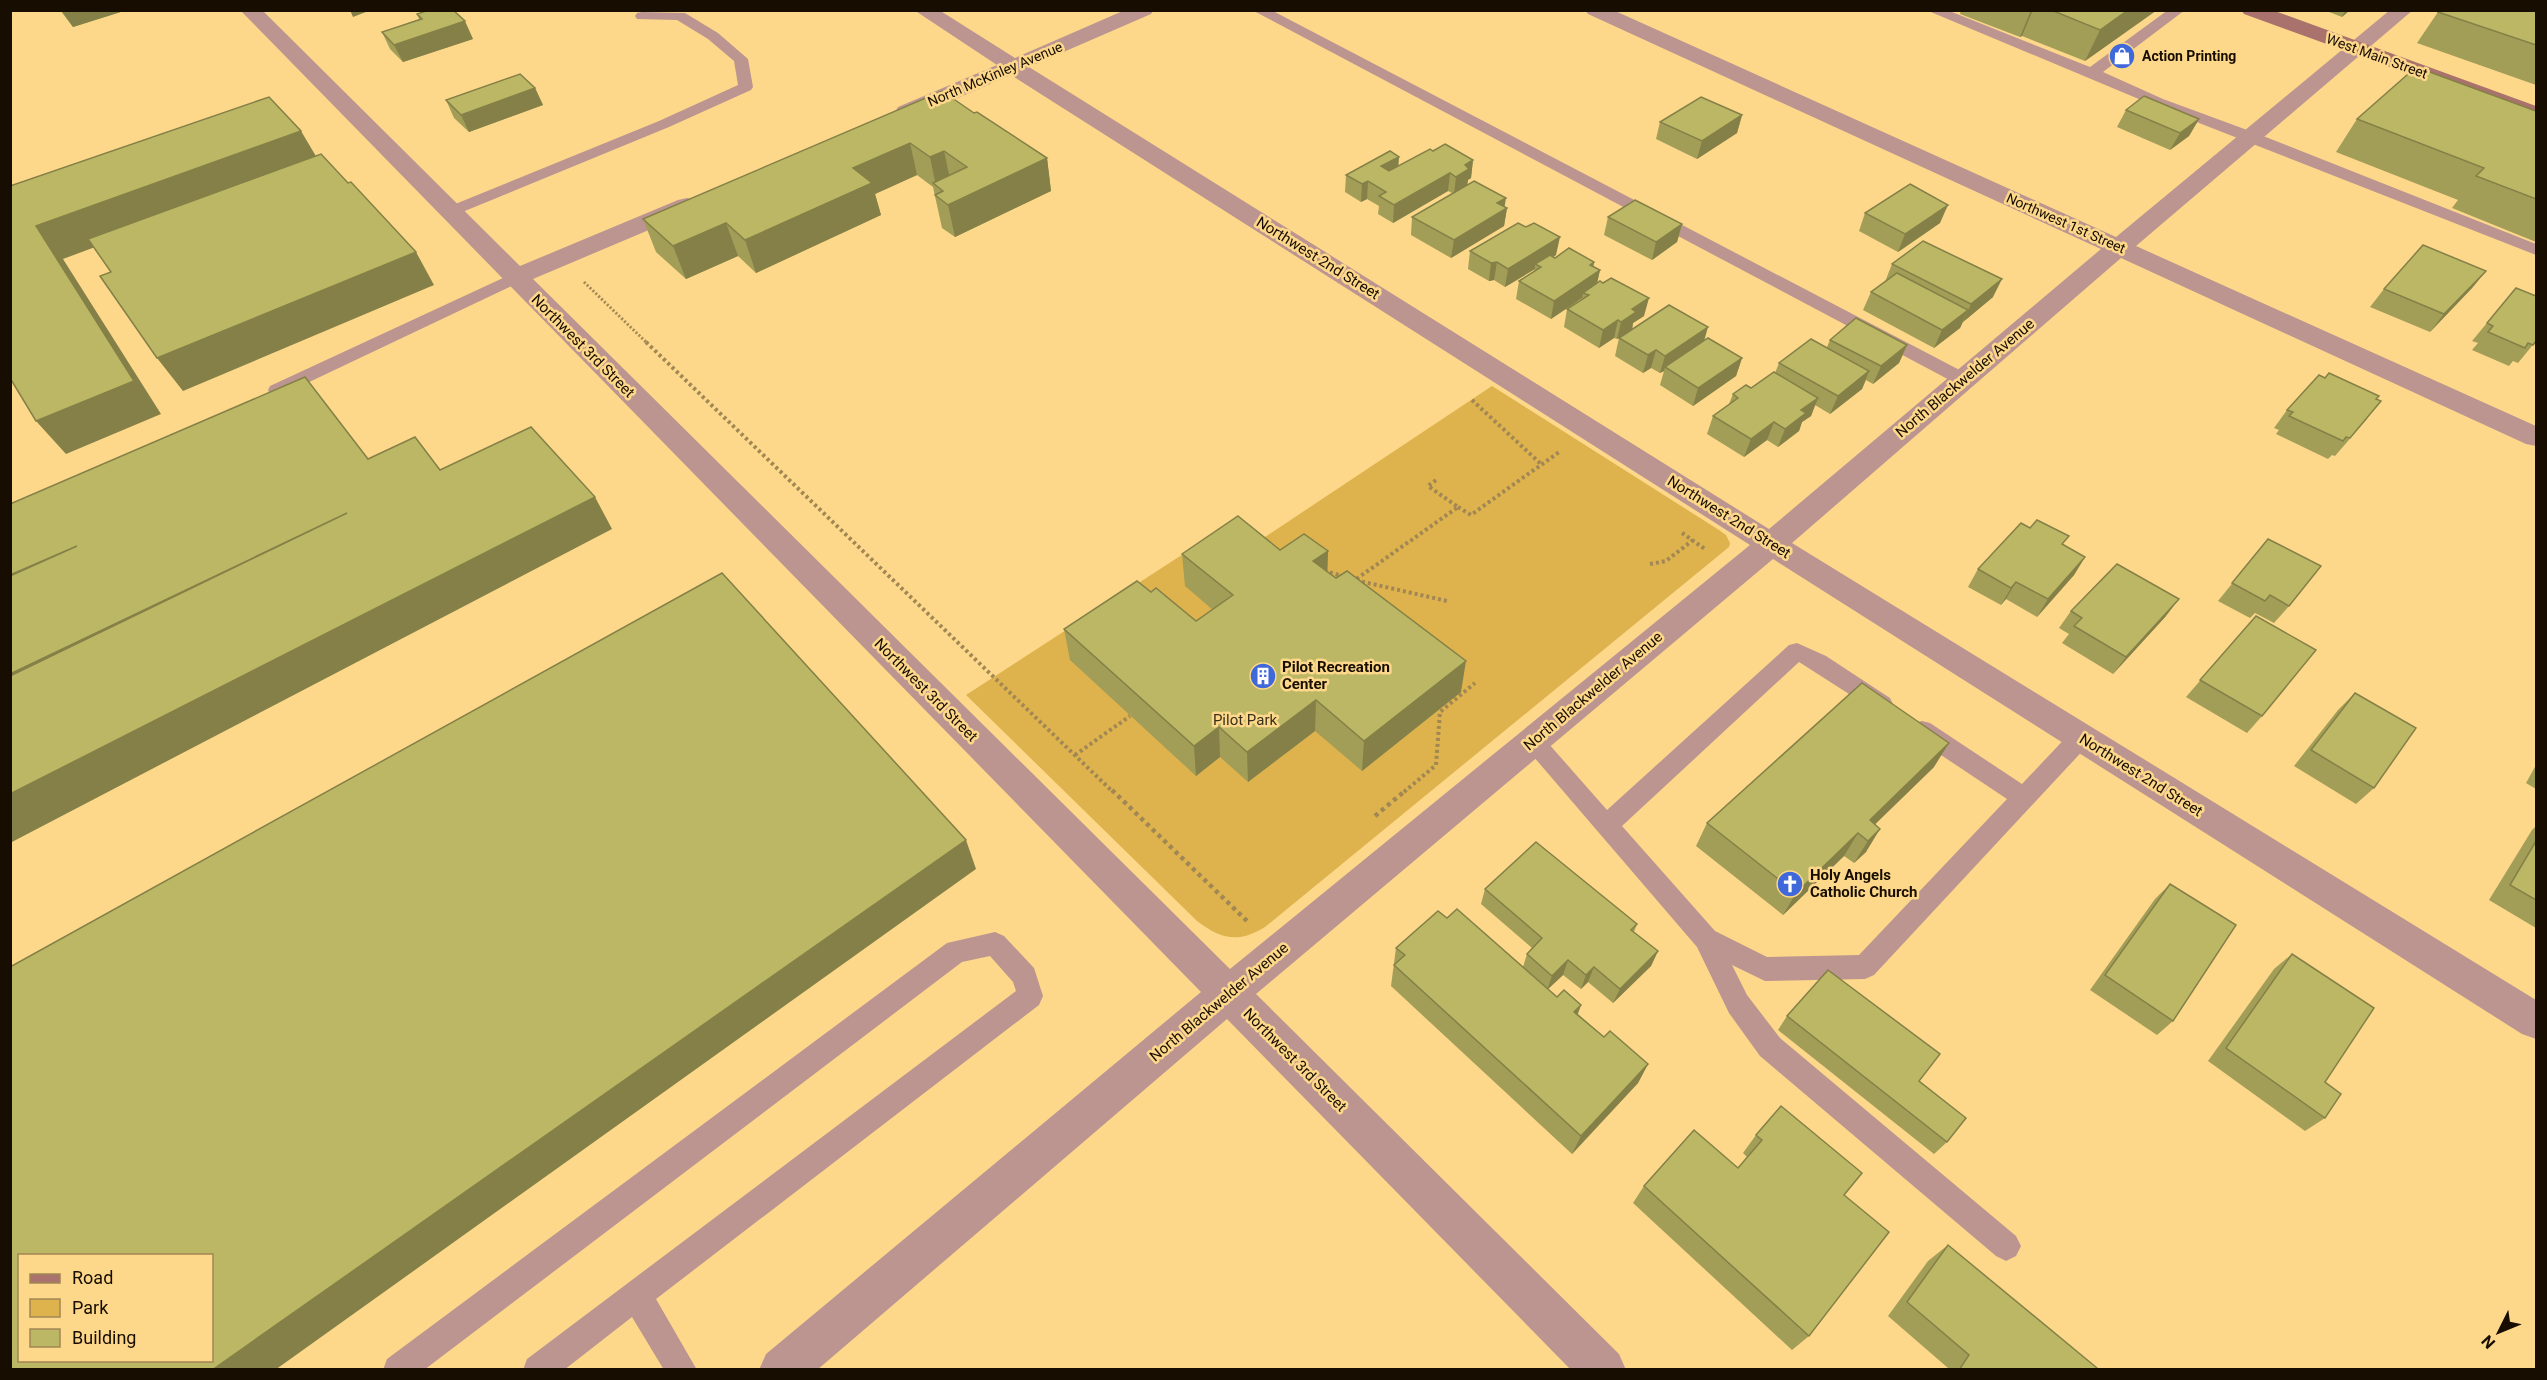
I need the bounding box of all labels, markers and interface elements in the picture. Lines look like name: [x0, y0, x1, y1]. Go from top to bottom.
street label: West Main Street: [2324, 30, 2430, 82]
street label: North McKinley Avenue: [925, 38, 1065, 110]
shop icon: Action Printing: [2107, 41, 2137, 71]
place label: Action Printing: [2142, 48, 2236, 64]
street label: Northwest 1st Street: [2004, 190, 2128, 257]
street label: Northwest 2nd Street: [1253, 213, 1383, 303]
street label: Northwest 3rd Street: [528, 291, 638, 401]
street label: North Blackwelder Avenue: [1892, 315, 2038, 441]
street label: Northwest 2nd Street: [1664, 472, 1794, 562]
street label: North Blackwelder Avenue: [1520, 628, 1666, 754]
street label: Northwest 3rd Street: [871, 635, 981, 745]
place label: Pilot Recreation Center: [1282, 658, 1390, 693]
building icon: Pilot Recreation Center: [1248, 661, 1278, 691]
park label: Pilot Park: [1213, 711, 1277, 729]
street label: Northwest 2nd Street: [2076, 730, 2206, 820]
place label: Holy Angels Catholic Church: [1810, 866, 1917, 901]
church icon: Holy Angels Catholic Church: [1775, 869, 1805, 899]
street label: North Blackwelder Avenue: [1146, 939, 1292, 1065]
street label: Northwest 3rd Street: [1240, 1005, 1350, 1115]
legend: [18, 1254, 213, 1362]
text: Road: [72, 1267, 113, 1288]
text: Park: [72, 1297, 109, 1318]
north arrow: [2469, 1302, 2529, 1362]
text: Building: [72, 1327, 136, 1348]
text: N: [2478, 1331, 2499, 1352]

